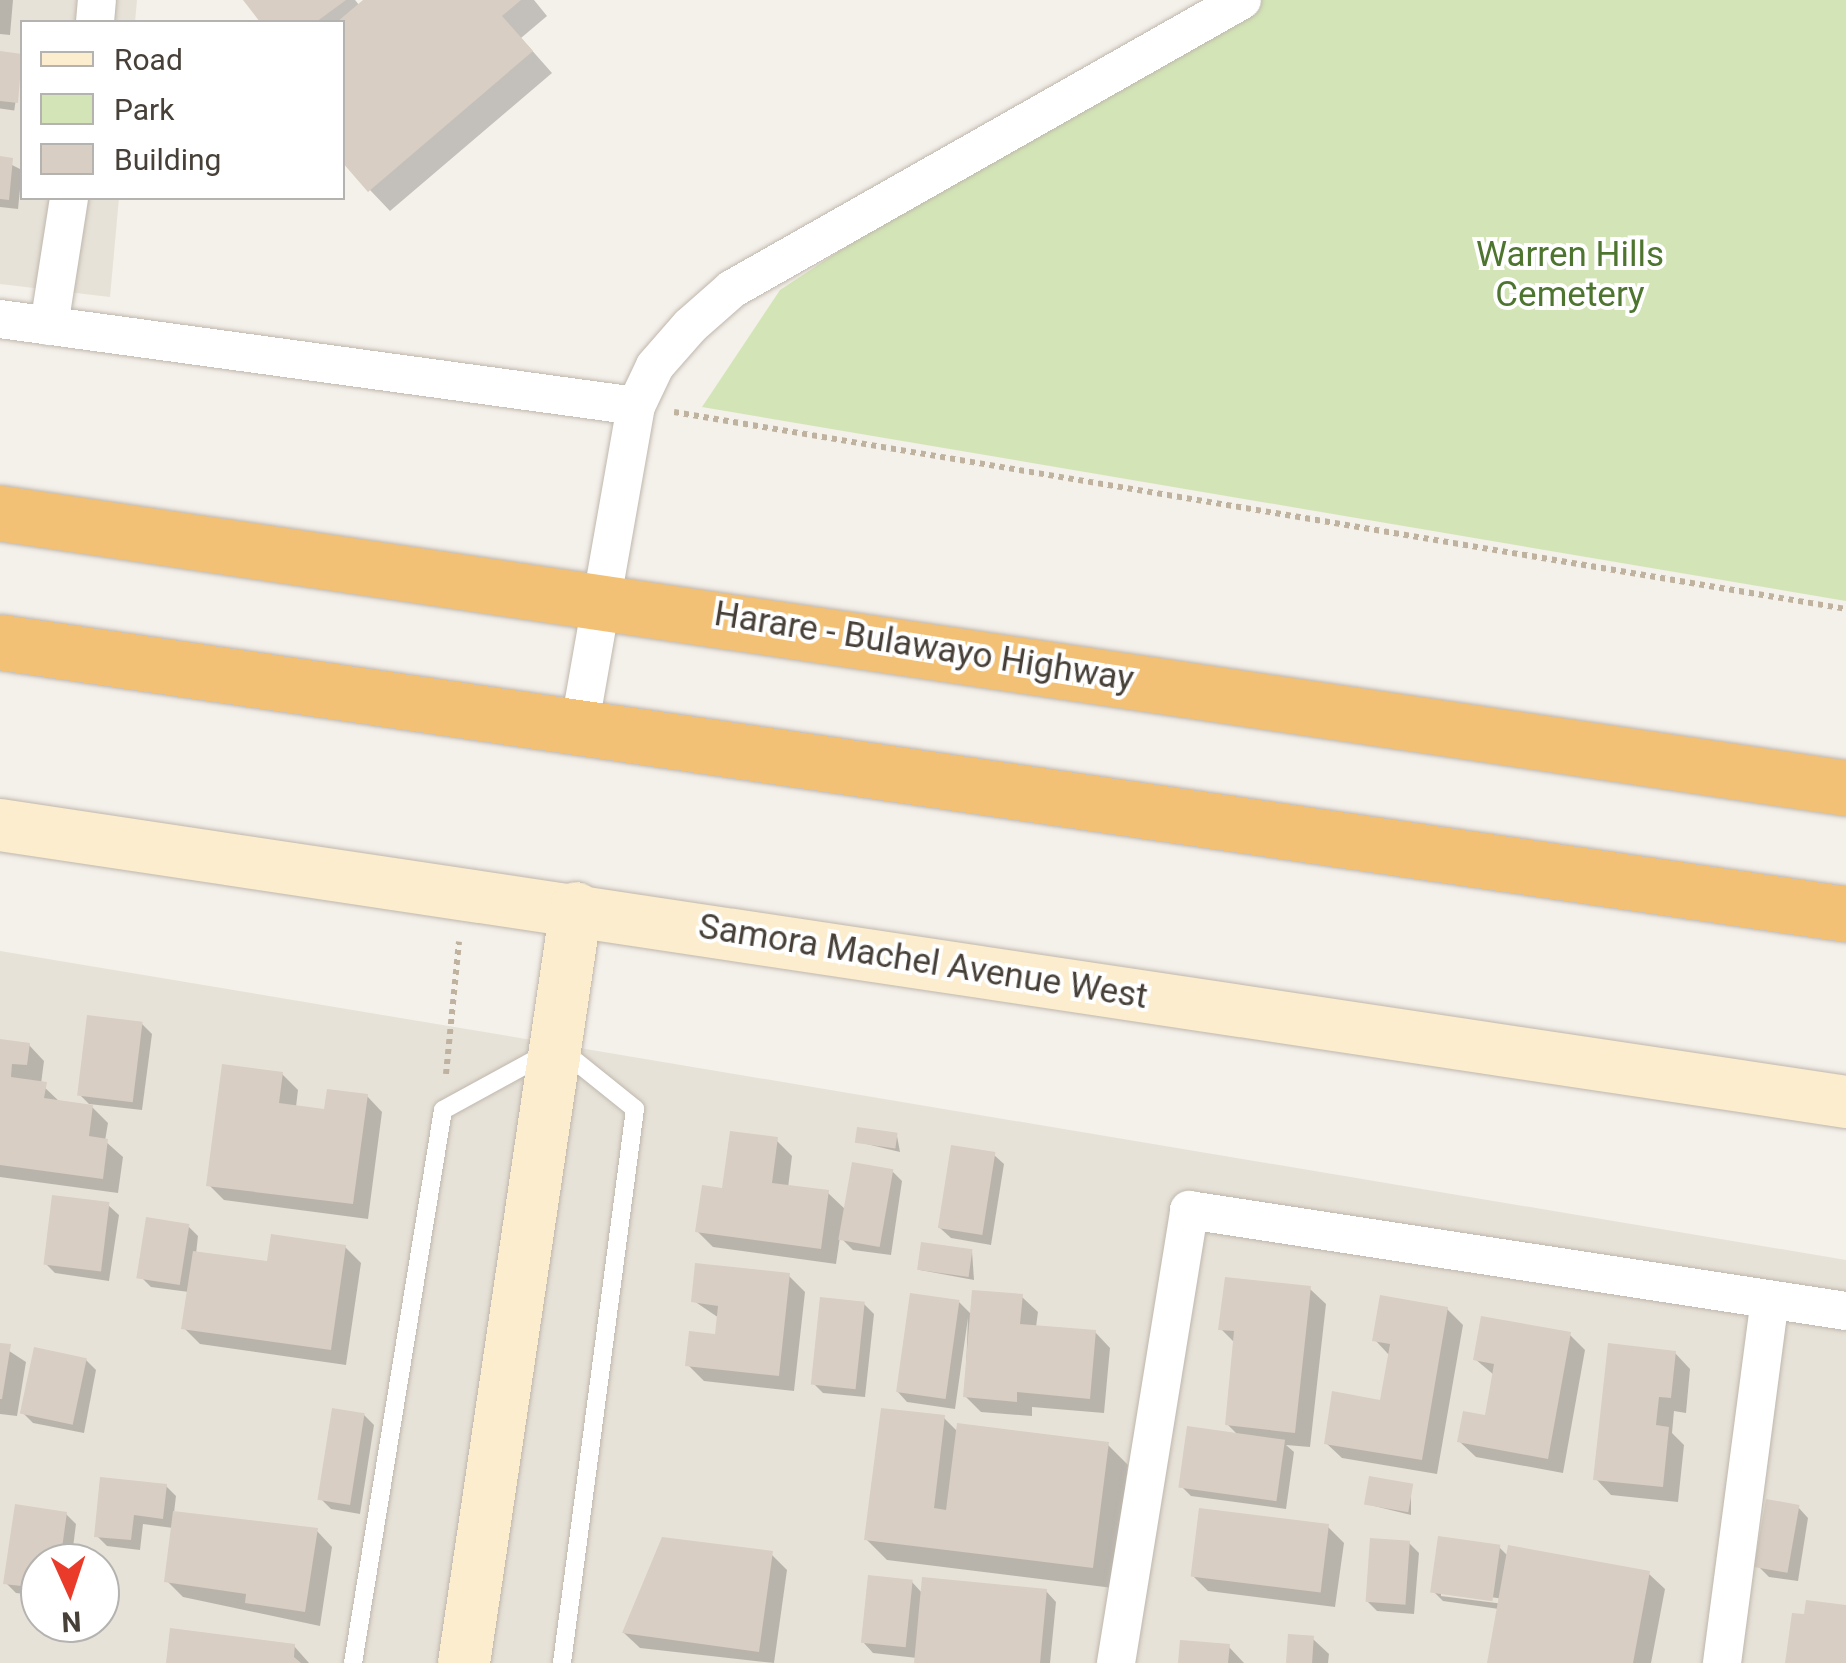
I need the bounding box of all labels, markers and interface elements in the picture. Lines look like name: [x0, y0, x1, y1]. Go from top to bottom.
legend: [20, 20, 345, 200]
text: Road: [114, 42, 183, 77]
text: Park: [114, 92, 174, 127]
text: Building: [114, 142, 221, 177]
park label: Warren Hills Cemetery: [1476, 234, 1664, 316]
street label: Harare - Bulawayo Highway: [711, 593, 1137, 701]
street label: Samora Machel Avenue West: [695, 906, 1151, 1018]
north arrow: [20, 1543, 120, 1643]
text: N: [61, 1604, 82, 1638]

